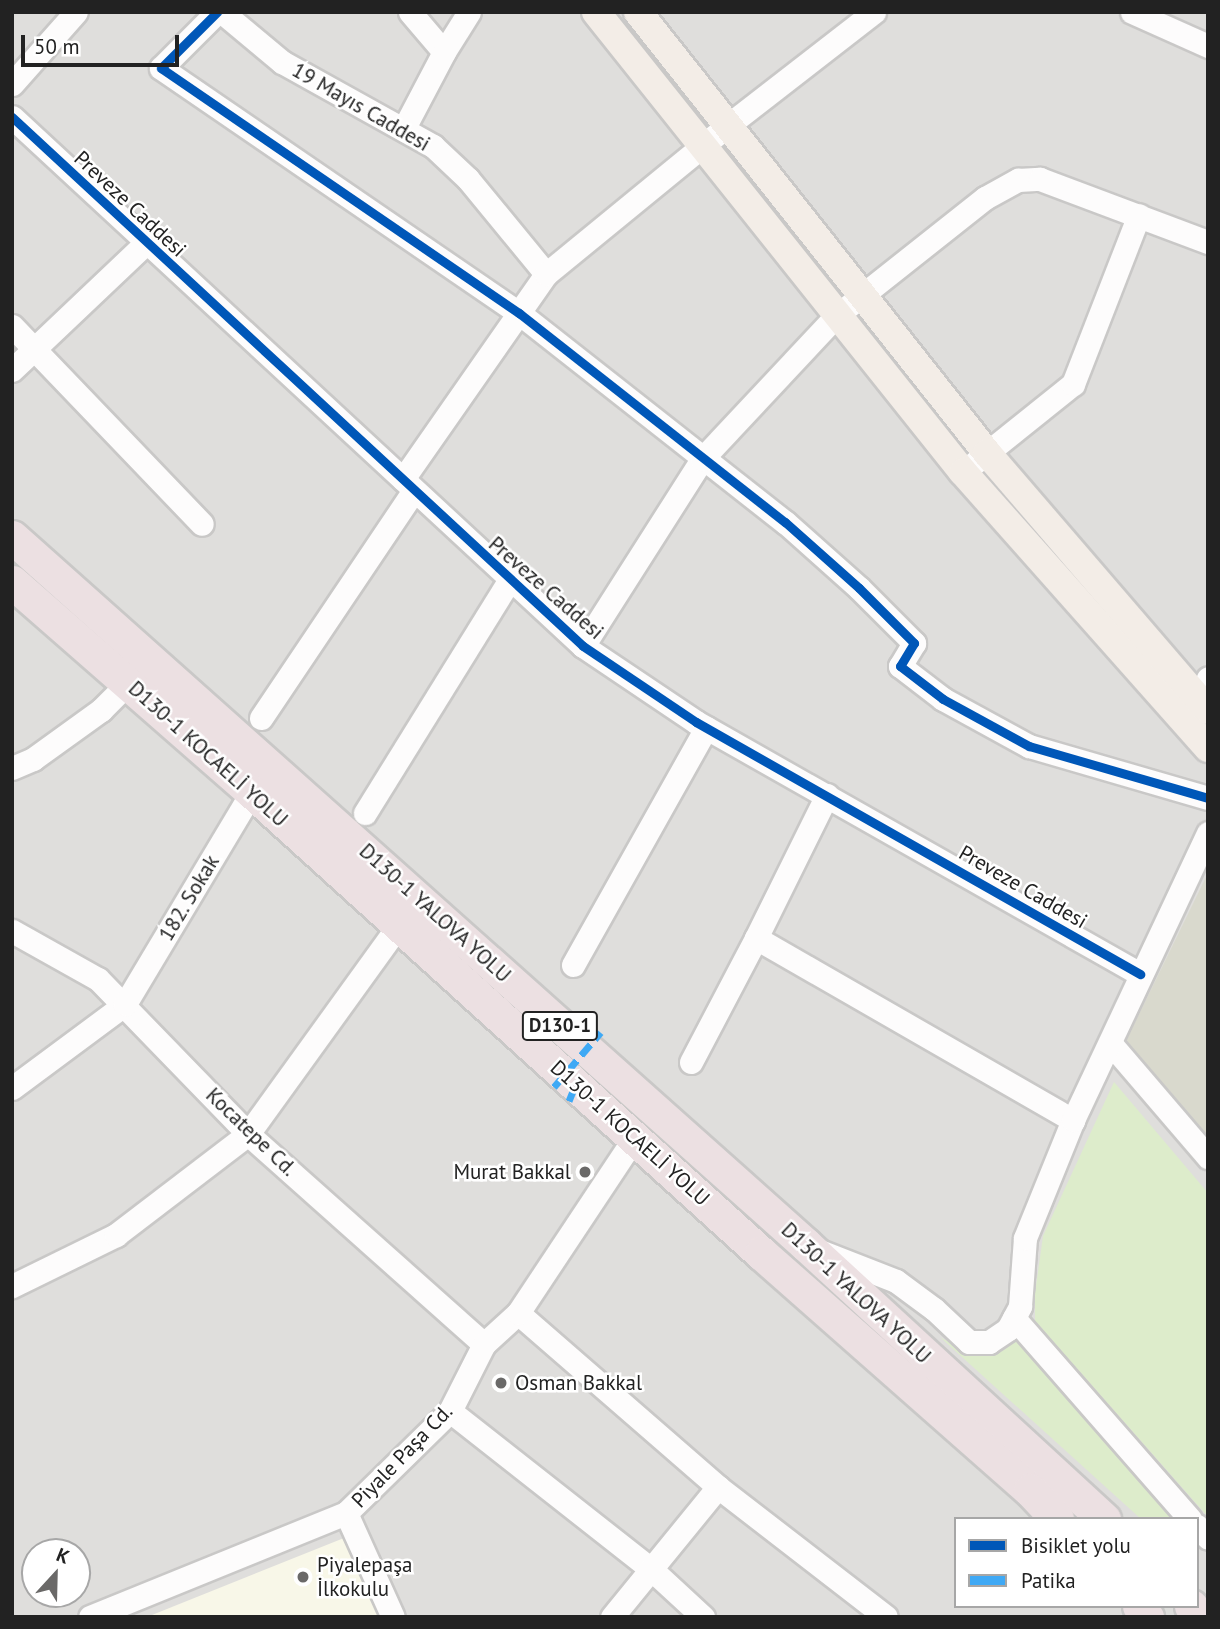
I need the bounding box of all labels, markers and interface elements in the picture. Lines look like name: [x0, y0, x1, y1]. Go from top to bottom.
scale bar: [24, 21, 182, 65]
text: 50 m: [34, 33, 80, 60]
street label: 19 Mayıs Caddesi: [288, 57, 434, 157]
street label: Preveze Caddesi: [69, 146, 191, 262]
street label: Preveze Caddesi: [483, 531, 609, 645]
street label: D130-1 KOCAELİ YOLU: [123, 676, 293, 832]
street label: D130-1 YALOVA YOLU: [353, 838, 517, 988]
street label: Preveze Caddesi: [954, 840, 1092, 934]
street label: 182. Sokak: [153, 850, 225, 946]
road number: D130-1: [522, 1010, 598, 1042]
street label: D130-1 KOCAELİ YOLU: [545, 1055, 715, 1211]
street label: Kocatepe Cd.: [201, 1083, 301, 1181]
place label: Murat Bakkal: [453, 1159, 571, 1185]
marker: Murat Bakkal: [577, 1164, 593, 1180]
street label: D130-1 YALOVA YOLU: [775, 1217, 937, 1369]
place label: Osman Bakkal: [515, 1370, 642, 1396]
marker: Osman Bakkal: [493, 1375, 509, 1391]
street label: Piyale Paşa Cd.: [346, 1399, 458, 1513]
legend: [954, 1517, 1199, 1608]
text: Bisiklet yolu: [1021, 1532, 1131, 1559]
north arrow: [21, 1538, 91, 1608]
text: K: [53, 1542, 73, 1569]
place label: Piyalepaşa İlkokulu: [317, 1552, 412, 1602]
text: Patika: [1021, 1567, 1076, 1594]
marker: Piyalepaşa İlkokulu: [295, 1569, 311, 1585]

